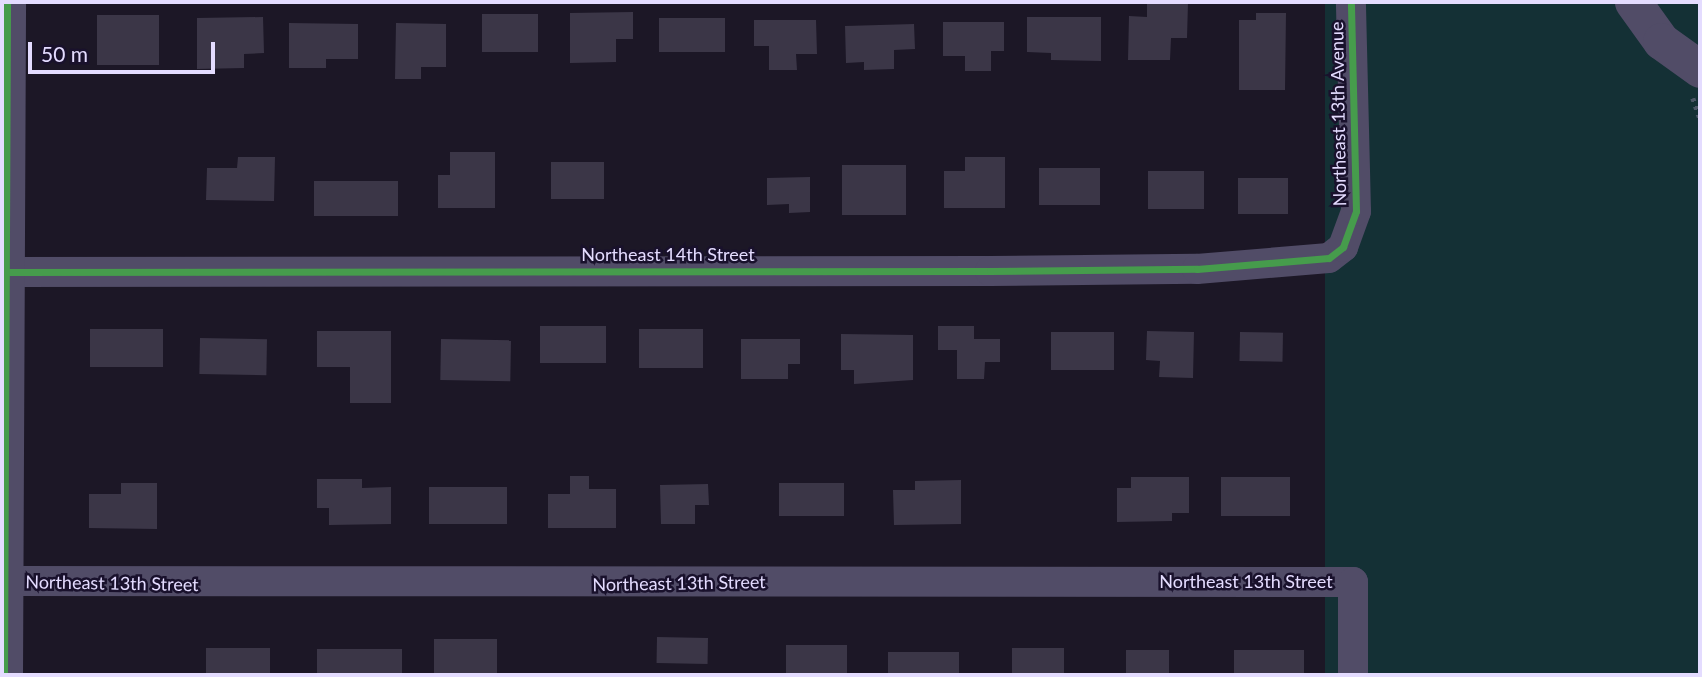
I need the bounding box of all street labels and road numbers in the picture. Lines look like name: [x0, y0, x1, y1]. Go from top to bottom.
street label: Northeast 13th Avenue: [1326, 21, 1350, 207]
street label: Northeast 14th Street: [581, 243, 755, 265]
street label: Northeast 13th Street: [1159, 570, 1333, 592]
street label: Northeast 13th Street: [25, 571, 199, 595]
street label: Northeast 13th Street: [592, 571, 766, 595]

